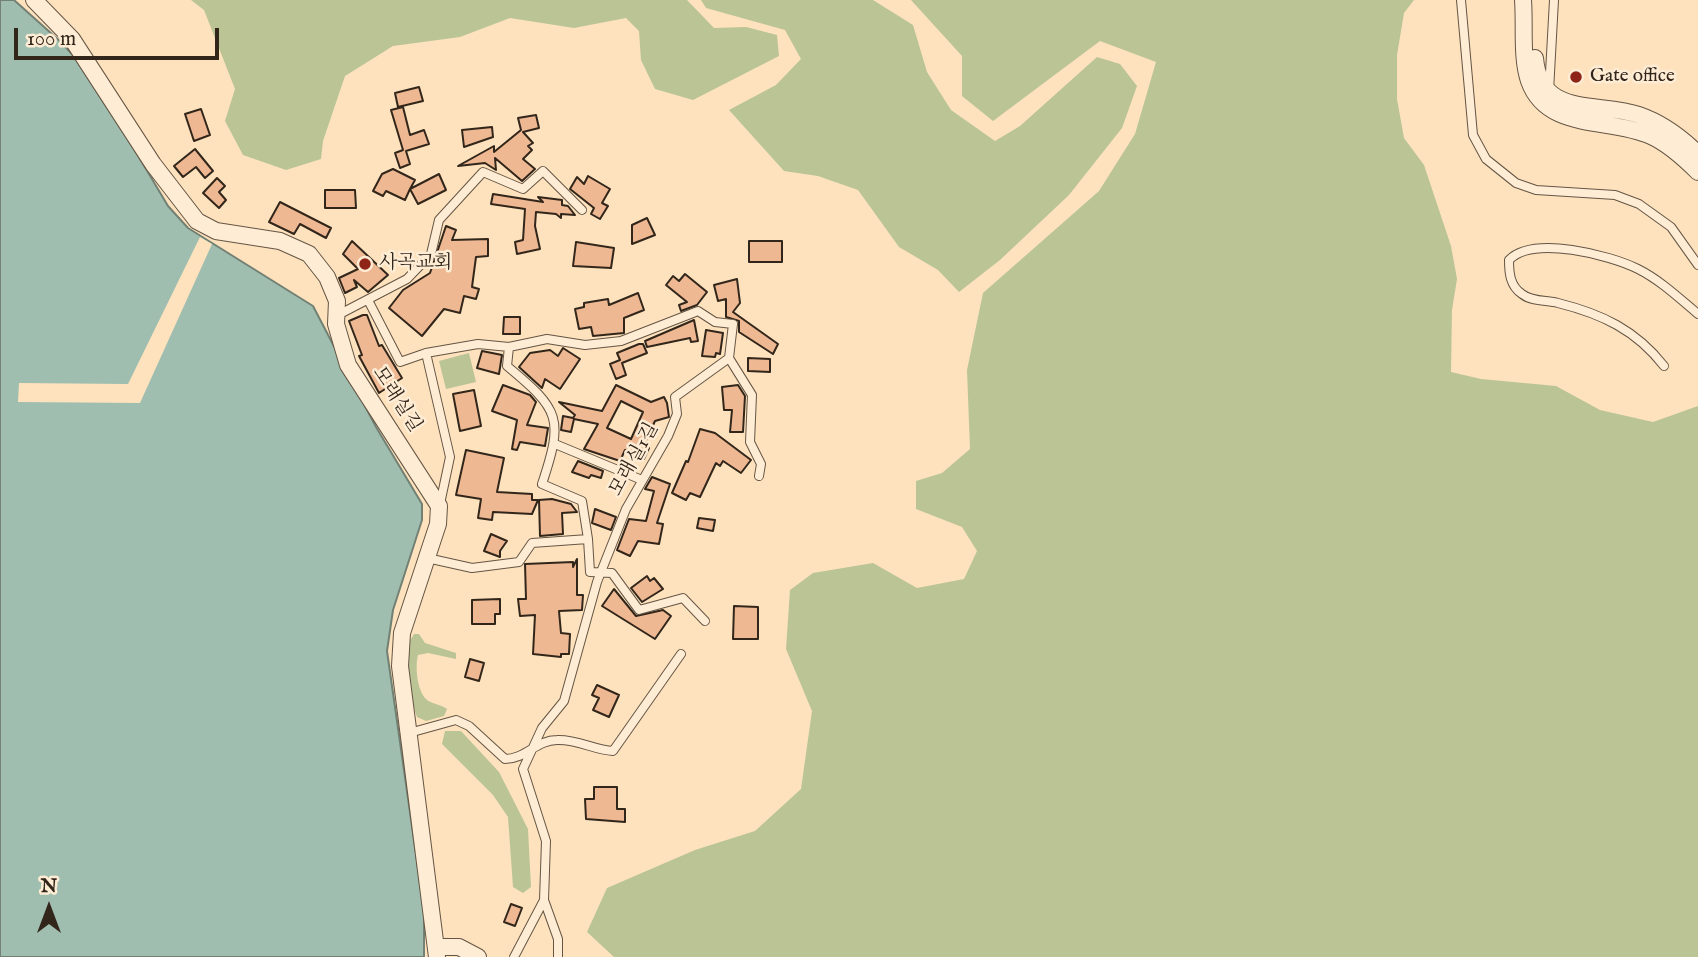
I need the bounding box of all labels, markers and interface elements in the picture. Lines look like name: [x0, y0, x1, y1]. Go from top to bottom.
scale bar: [18, 14, 222, 58]
text: 100 m: [27, 26, 76, 53]
place label: Gate office: [1590, 66, 1675, 88]
marker: Gate office: [1568, 69, 1584, 85]
place label: 사곡교회: [379, 253, 452, 275]
marker: 사곡교회: [357, 256, 373, 272]
street label: 모래실길: [366, 363, 426, 437]
street label: 모래실1길: [606, 419, 664, 501]
north arrow: [14, 873, 84, 943]
text: N: [41, 875, 57, 899]

